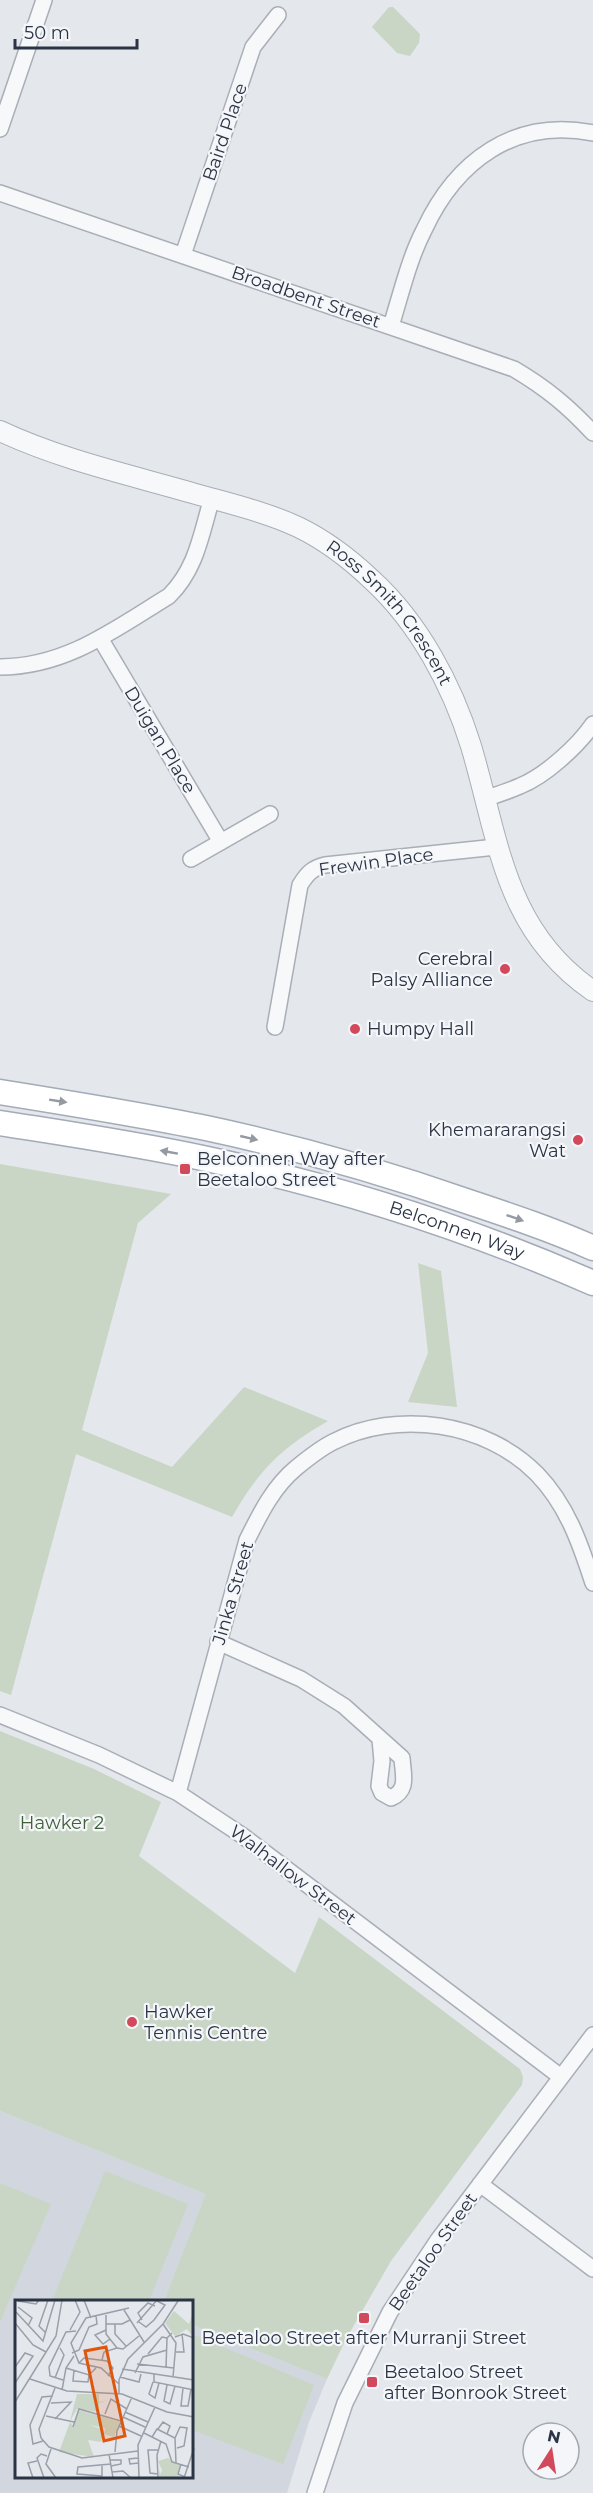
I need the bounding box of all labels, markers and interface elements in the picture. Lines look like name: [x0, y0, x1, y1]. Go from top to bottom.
scale bar: [15, 12, 136, 50]
text: 50 m: [24, 22, 70, 44]
street label: Baird Place: [198, 80, 252, 184]
street label: Broadbent Street: [229, 261, 383, 333]
street label: Ross Smith Crescent: [322, 535, 457, 689]
street label: Duigan Place: [119, 683, 201, 798]
street label: Frewin Place: [317, 843, 435, 881]
place label: Cerebral Palsy Alliance: [371, 948, 493, 991]
marker: Cerebral Palsy Alliance: [498, 962, 512, 976]
place label: Humpy Hall: [367, 1018, 474, 1040]
marker: Humpy Hall: [348, 1022, 362, 1036]
one-way arrow: [48, 1097, 67, 1106]
place label: Khemararangsi Wat: [428, 1119, 566, 1162]
marker: Khemararangsi Wat: [571, 1133, 585, 1147]
one-way arrow: [240, 1134, 259, 1143]
one-way arrow: [160, 1147, 179, 1156]
place label: Belconnen Way after Beetaloo Street: [197, 1148, 385, 1191]
marker: Belconnen Way after Beetaloo Street: [178, 1162, 192, 1176]
street label: Belconnen Way: [386, 1196, 528, 1264]
one-way arrow: [506, 1213, 524, 1223]
street label: Jinka Street: [207, 1539, 258, 1648]
park label: Hawker 2: [20, 1812, 104, 1834]
street label: Walhallow Street: [225, 1820, 361, 1930]
place label: Hawker Tennis Centre: [144, 2001, 268, 2044]
marker: Hawker Tennis Centre: [125, 2015, 139, 2029]
street label: Beetaloo Street: [384, 2189, 482, 2315]
inset map: [15, 2300, 194, 2478]
marker: Beetaloo Street after Murranji Street: [357, 2311, 371, 2325]
place label: Beetaloo Street after Murranji Street: [201, 2327, 527, 2349]
place label: Beetaloo Street after Bonrook Street: [384, 2361, 567, 2404]
marker: Beetaloo Street after Bonrook Street: [365, 2375, 379, 2389]
north arrow: [521, 2421, 581, 2481]
text: N: [546, 2426, 562, 2447]

